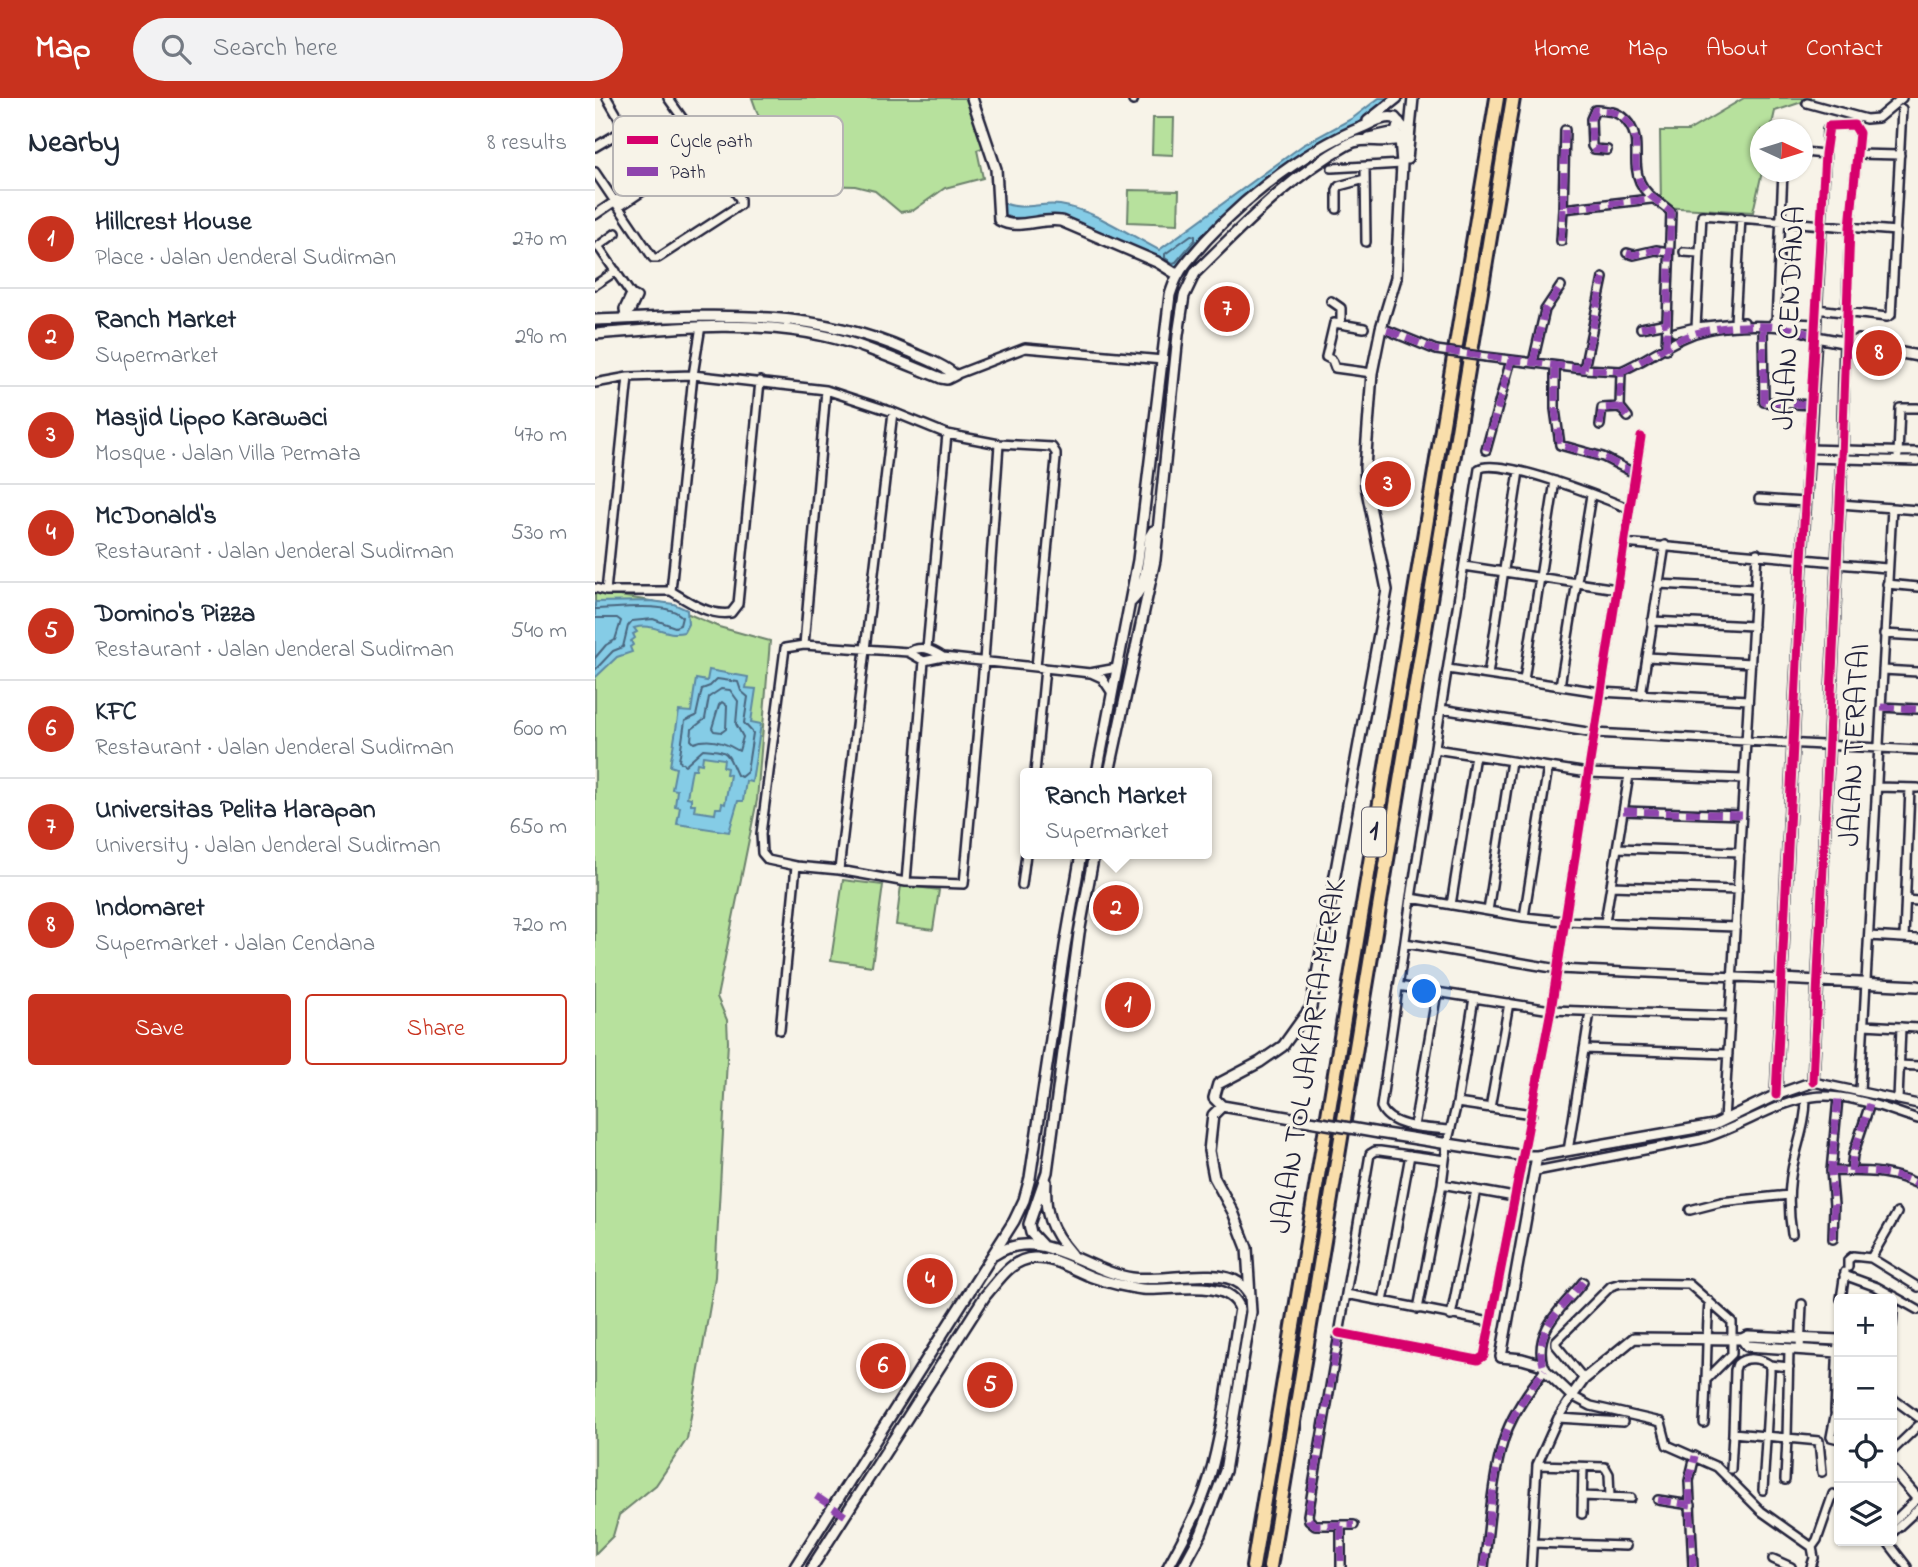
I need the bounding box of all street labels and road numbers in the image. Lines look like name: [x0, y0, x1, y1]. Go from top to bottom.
street label: JALAN CENDANA: [1763, 205, 1819, 431]
street label: JALAN TERATAI: [1829, 642, 1883, 848]
road number: 1: [1362, 808, 1386, 856]
street label: JALAN TOL JAKARTA–MERAK: [1260, 875, 1360, 1237]

